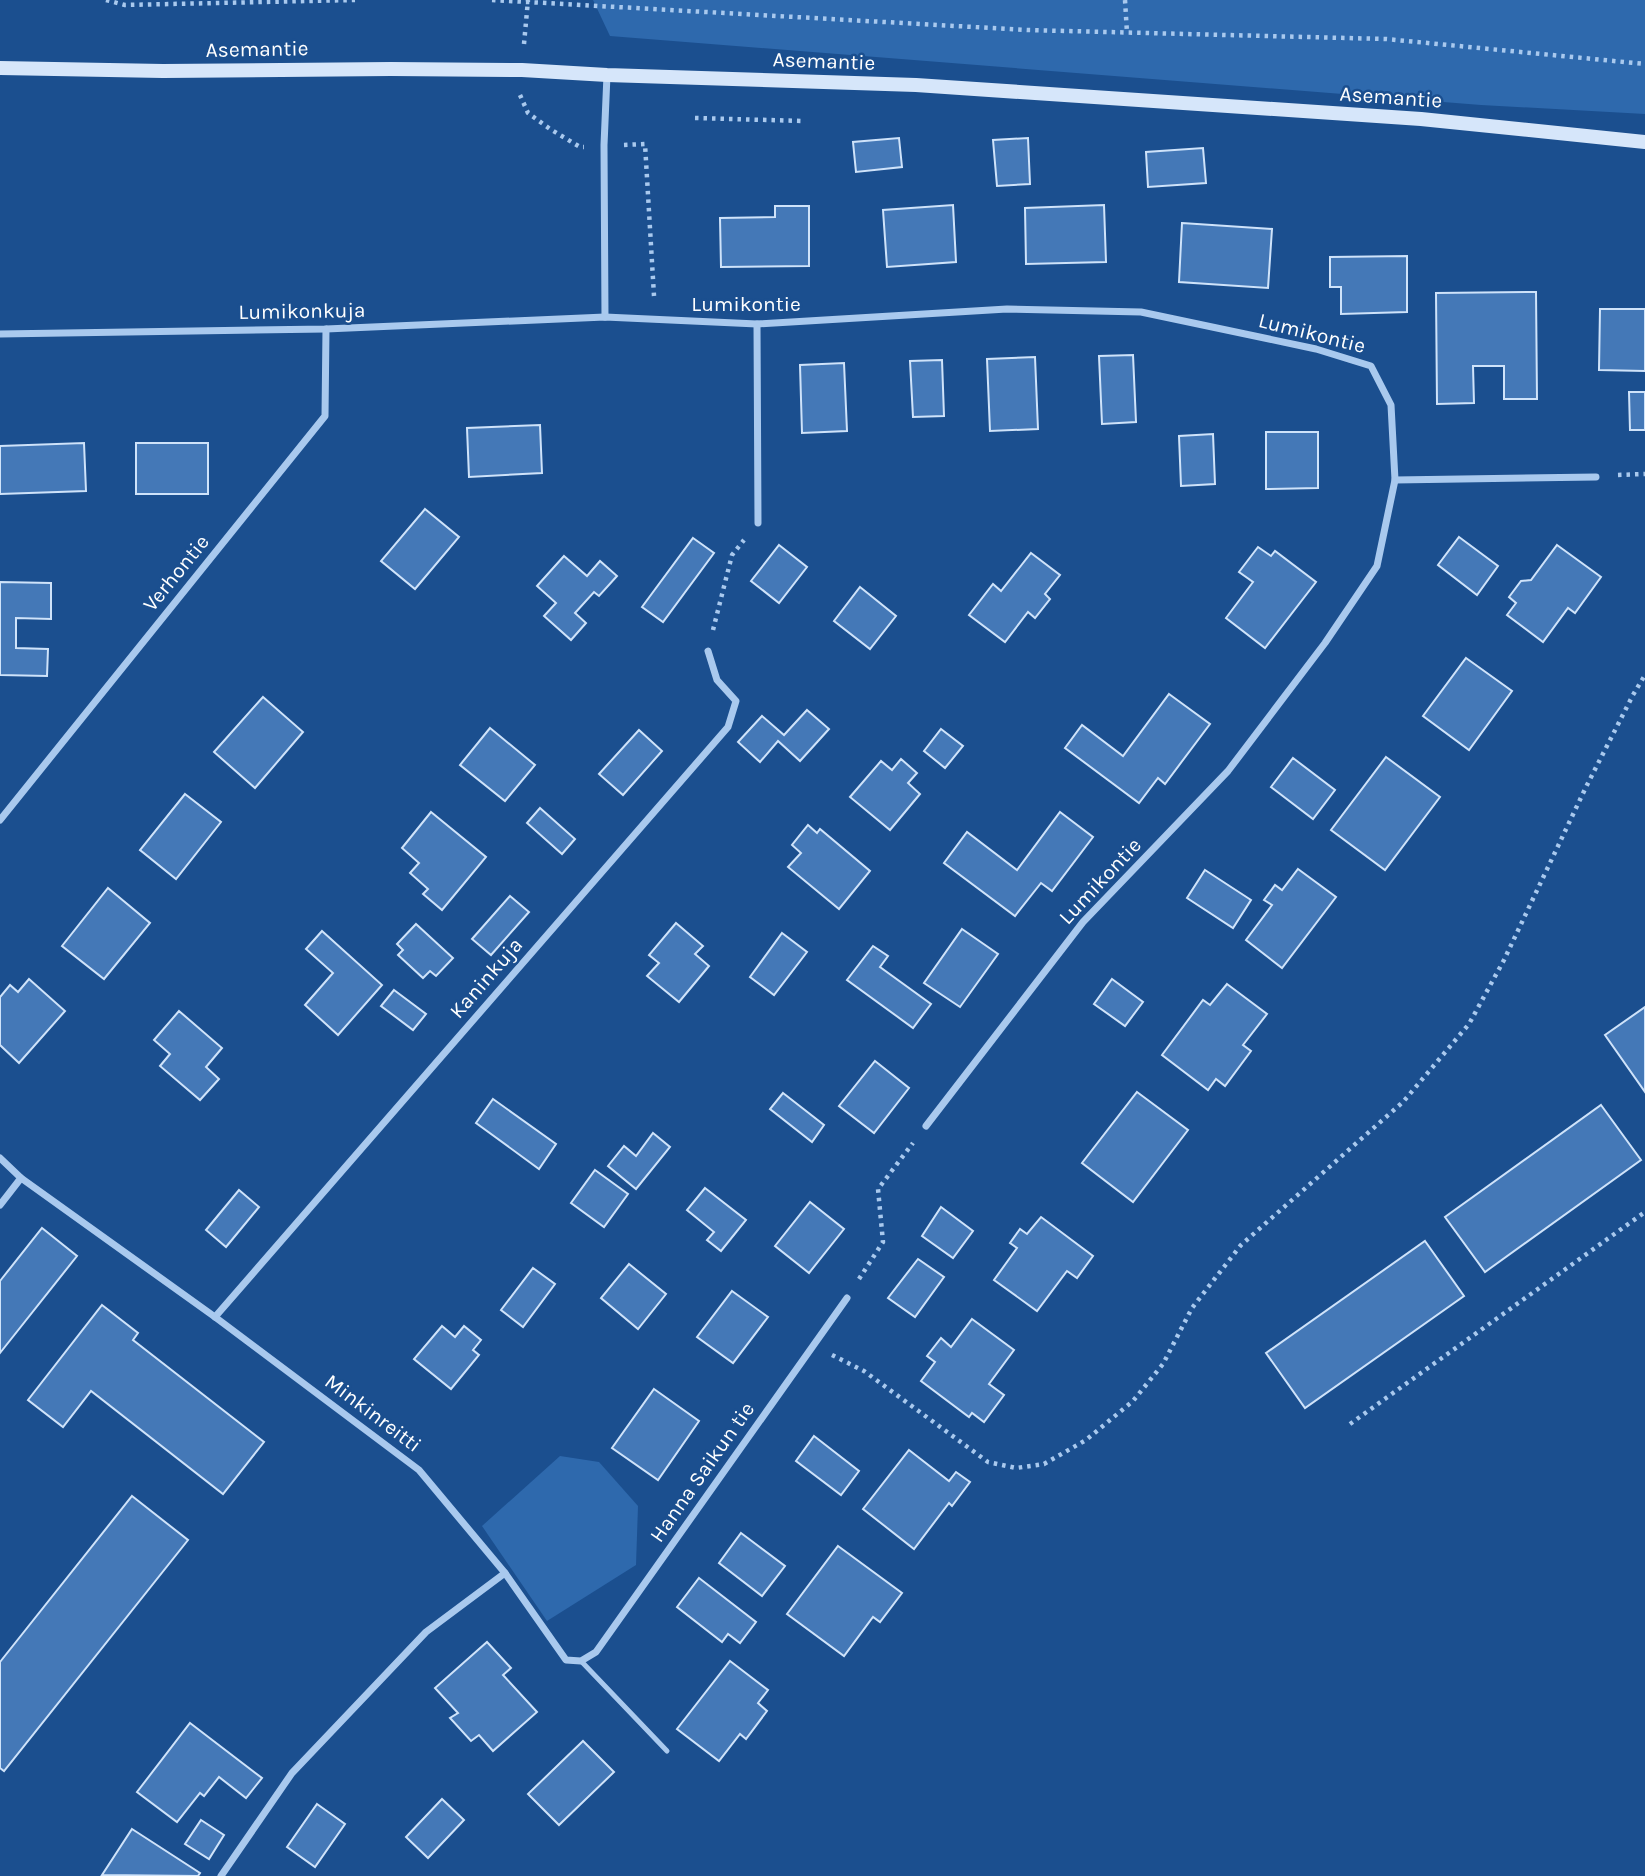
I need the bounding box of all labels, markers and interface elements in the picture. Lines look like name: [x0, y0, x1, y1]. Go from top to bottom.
street label: Asemantie: [205, 36, 309, 62]
street label: Asemantie: [772, 47, 876, 75]
street label: Asemantie: [1339, 81, 1443, 113]
street label: Lumikontie: [691, 292, 801, 316]
street label: Lumikonkuja: [238, 298, 366, 324]
street label: Lumikontie: [1256, 308, 1368, 358]
street label: Verhontie: [138, 530, 214, 616]
street label: Lumikontie: [1054, 833, 1146, 929]
street label: Kaninkuja: [445, 933, 527, 1023]
street label: Minkinreitti: [320, 1369, 426, 1457]
street label: Hanna Saikun tie: [645, 1397, 759, 1547]

